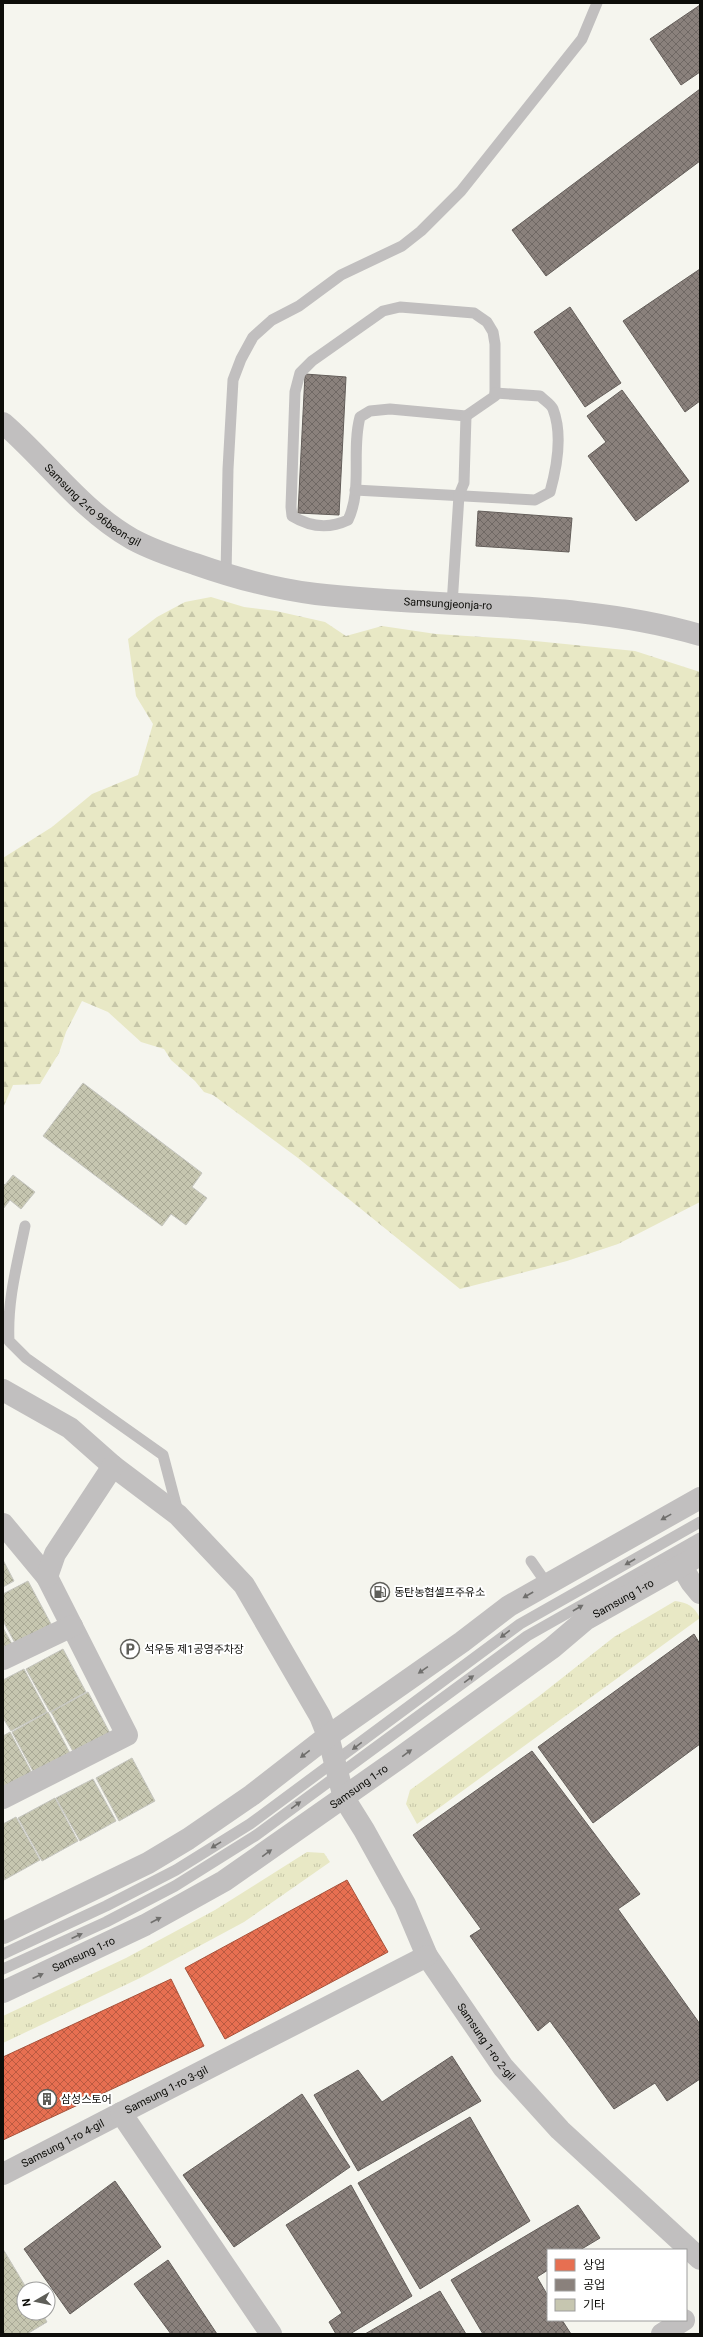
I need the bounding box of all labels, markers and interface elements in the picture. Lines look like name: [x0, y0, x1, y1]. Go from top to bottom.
street label: Samsung 2-ro 96beon-gil: [42, 461, 143, 549]
street label: Samsungjeonja-ro: [403, 595, 492, 613]
one-way arrow: [660, 1514, 672, 1521]
one-way arrow: [624, 1558, 636, 1565]
street label: Samsung 1-ro: [591, 1576, 656, 1621]
fuel station icon: 동탄농협셀프주유소: [369, 1581, 391, 1603]
place label: 동탄농협셀프주유소: [394, 1586, 485, 1599]
one-way arrow: [522, 1591, 534, 1598]
one-way arrow: [572, 1604, 584, 1611]
one-way arrow: [500, 1630, 511, 1639]
parking icon: 석우동 제1공영주차장: [119, 1638, 141, 1660]
place label: 석우동 제1공영주차장: [144, 1643, 244, 1656]
one-way arrow: [417, 1666, 428, 1674]
one-way arrow: [464, 1675, 475, 1683]
one-way arrow: [351, 1742, 362, 1750]
one-way arrow: [300, 1749, 311, 1758]
one-way arrow: [402, 1749, 412, 1757]
street label: Samsung 1-ro: [327, 1762, 391, 1812]
one-way arrow: [291, 1801, 302, 1809]
one-way arrow: [211, 1841, 221, 1849]
one-way arrow: [262, 1849, 272, 1857]
one-way arrow: [150, 1916, 161, 1923]
one-way arrow: [71, 1932, 83, 1938]
street label: Samsung 1-ro: [50, 1934, 117, 1975]
one-way arrow: [33, 1973, 44, 1979]
street label: Samsung 1-ro 2-gil: [454, 2001, 518, 2083]
street label: Samsung 1-ro 3-gil: [123, 2064, 210, 2117]
building icon: 삼성스토어: [36, 2088, 58, 2110]
place label: 삼성스토어: [61, 2093, 112, 2106]
street label: Samsung 1-ro 4-gil: [19, 2117, 106, 2170]
legend: [547, 2249, 687, 2321]
text: 상업: [583, 2258, 605, 2272]
text: 공업: [583, 2278, 605, 2292]
north arrow: [16, 2281, 56, 2321]
text: N: [20, 2297, 34, 2307]
text: 기타: [583, 2298, 605, 2312]

